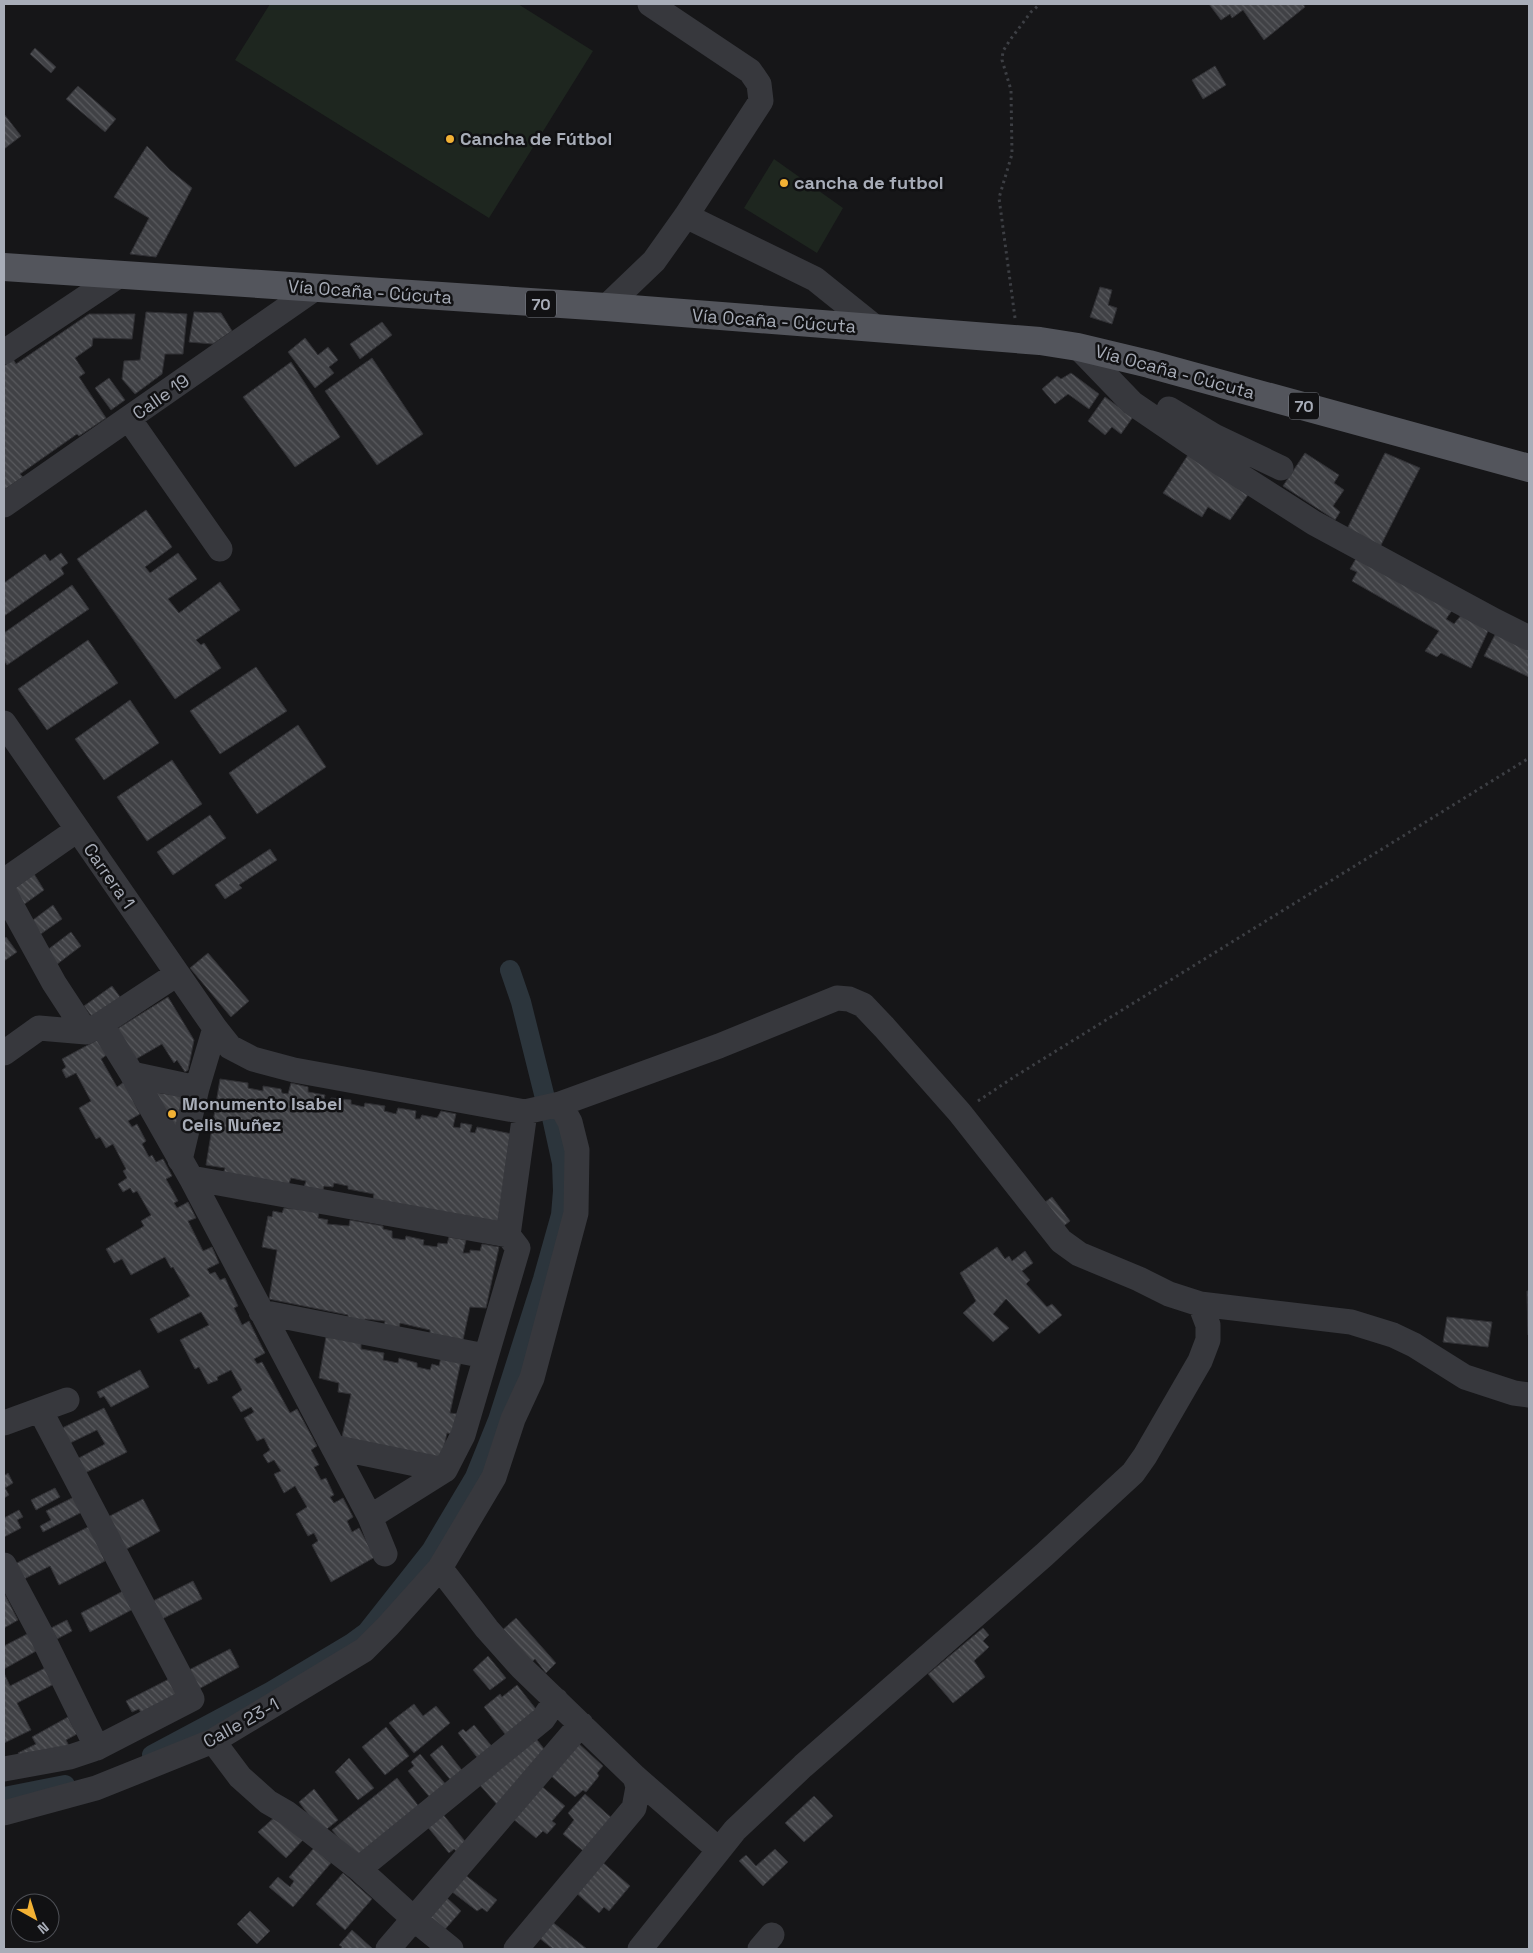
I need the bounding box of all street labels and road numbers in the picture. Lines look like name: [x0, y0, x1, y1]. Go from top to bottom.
street label: Vía Ocaña - Cúcuta: [287, 274, 453, 309]
road number: 70: [526, 290, 556, 318]
street label: Vía Ocaña - Cúcuta: [691, 303, 857, 338]
street label: Vía Ocaña - Cúcuta: [1093, 339, 1258, 404]
street label: Calle 19: [128, 369, 194, 425]
road number: 70: [1289, 392, 1319, 420]
street label: Carrera 1: [79, 838, 140, 913]
street label: Calle 23-1: [199, 1692, 283, 1753]

